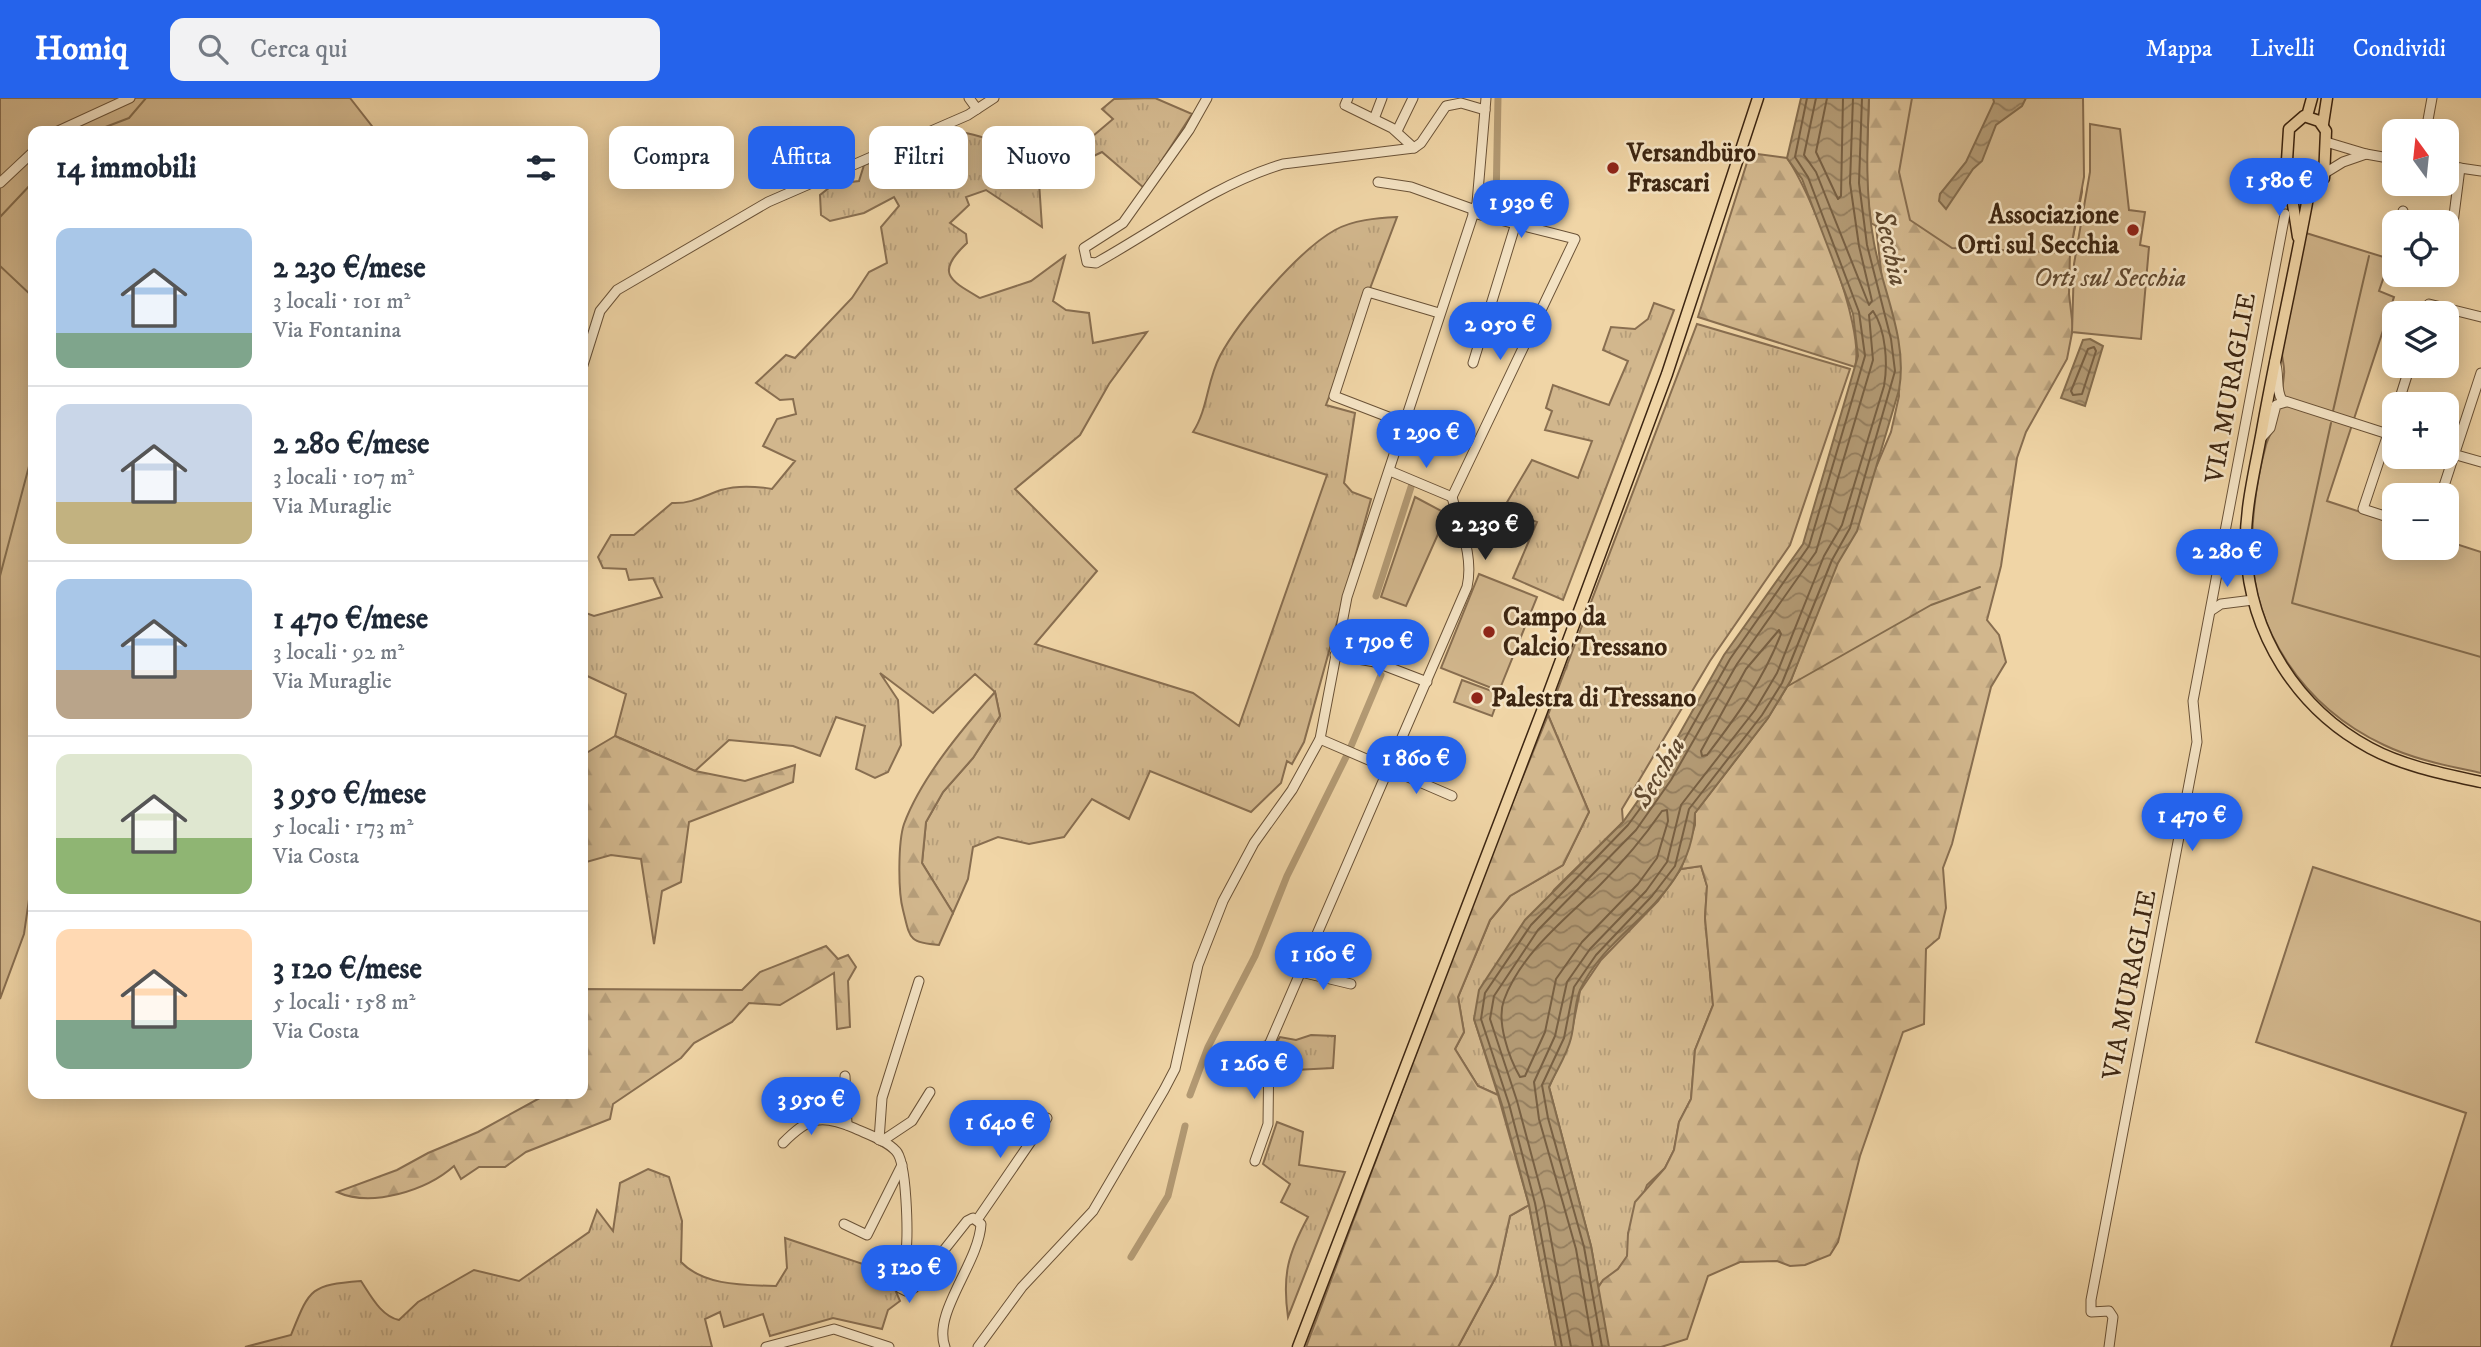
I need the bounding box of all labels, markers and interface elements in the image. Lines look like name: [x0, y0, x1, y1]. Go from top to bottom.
search box: [170, 18, 660, 81]
text: Homiq: [35, 29, 128, 70]
icon: search: [194, 30, 232, 68]
text: Cerca qui: [250, 33, 347, 66]
text: Mappa: [2146, 34, 2212, 64]
text: Livelli: [2250, 34, 2315, 64]
text: Condividi: [2353, 34, 2446, 64]
north arrow: [2382, 119, 2459, 196]
map controls: [2382, 119, 2459, 560]
chip: Compra: [609, 126, 734, 189]
chip: Affitta: [748, 126, 855, 189]
chip: Filtri: [869, 126, 968, 189]
chip: Nuovo: [982, 126, 1095, 189]
place label: Versandbüro Frascari: [1626, 137, 1756, 200]
icon: filters: [522, 149, 560, 187]
text: 14 immobili: [56, 150, 197, 187]
pin: 1 580 €: [2214, 158, 2344, 218]
marker: Versandbüro Frascari: [1605, 160, 1621, 176]
text: 1 580 €: [2245, 166, 2313, 195]
pin: 1 930 €: [1456, 180, 1586, 240]
text: 1 930 €: [1489, 188, 1553, 217]
place label: Associazione Orti sul Secchia: [1958, 199, 2120, 262]
water label: Secchia: [1866, 206, 1916, 289]
button: locate: [2382, 210, 2459, 287]
marker: Associazione Orti sul Secchia: [2125, 222, 2141, 238]
text: 2 230 €/mese: [273, 250, 426, 287]
icon: home: [112, 256, 196, 340]
park label: Orti sul Secchia: [2034, 262, 2186, 295]
text: 3 locali · 101 m²: [273, 287, 410, 316]
street label: VIA MURAGLIE: [2198, 290, 2264, 487]
button: layers: [2382, 301, 2459, 378]
pin: 2 050 €: [1435, 302, 1565, 362]
text: 2 050 €: [1465, 310, 1535, 339]
text: Via Fontanina: [273, 316, 401, 345]
button: +: [2382, 392, 2459, 469]
pin: 1 290 €: [1361, 410, 1491, 470]
text: 1 290 €: [1393, 418, 1459, 447]
text: 2 280 €/mese: [273, 426, 430, 463]
icon: home: [112, 432, 196, 516]
text: 3 locali · 107 m²: [273, 463, 414, 492]
button: −: [2382, 483, 2459, 560]
text: Via Muraglie: [273, 492, 392, 521]
pin: 2 230 €: [1420, 503, 1550, 562]
text: 2 230 €: [1452, 510, 1518, 539]
pin: 2 280 €: [2162, 530, 2292, 589]
text: 2 280 €: [2192, 537, 2262, 566]
text: 1 470 €/mese: [273, 601, 428, 638]
place label: Campo da Calcio Tressano: [1503, 601, 1668, 664]
icon: home: [112, 607, 196, 691]
pin: 1 790 €: [1314, 620, 1444, 679]
marker: Campo da Calcio Tressano: [1481, 624, 1497, 640]
text: 1 790 €: [1345, 627, 1413, 656]
text: 3 locali · 92 m²: [273, 638, 404, 667]
text: Via Muraglie: [273, 667, 392, 696]
place label: Palestra di Tressano: [1491, 682, 1697, 715]
marker: Palestra di Tressano: [1469, 690, 1485, 706]
water label: Secchia: [1624, 730, 1694, 815]
pin: 1 860 €: [1351, 736, 1481, 796]
text: 1 860 €: [1382, 744, 1450, 773]
text: 3 950 €/mese: [273, 776, 426, 813]
icon: home: [112, 782, 196, 866]
pin: 1 470 €: [2127, 794, 2257, 853]
text: 1 470 €: [2158, 801, 2226, 830]
text: 5 locali · 173 m²: [273, 813, 413, 842]
text: Via Costa: [273, 842, 359, 871]
street label: VIA MURAGLIE: [2095, 887, 2165, 1084]
pin: 1 160 €: [1258, 932, 1388, 992]
text: 1 160 €: [1291, 940, 1355, 969]
text: 3 120 €/mese: [273, 951, 422, 988]
icon: home: [112, 957, 196, 1041]
text: 5 locali · 158 m²: [273, 988, 415, 1017]
text: Via Costa: [273, 1017, 359, 1046]
pin: 1 260 €: [1189, 1042, 1319, 1101]
text: 1 260 €: [1220, 1049, 1288, 1078]
pin: 3 950 €: [746, 1077, 876, 1137]
text: 3 950 €: [777, 1085, 845, 1114]
pin: 1 640 €: [935, 1100, 1065, 1160]
text: 1 640 €: [965, 1108, 1035, 1137]
pin: 3 120 €: [844, 1246, 974, 1305]
text: 3 120 €: [877, 1253, 941, 1282]

